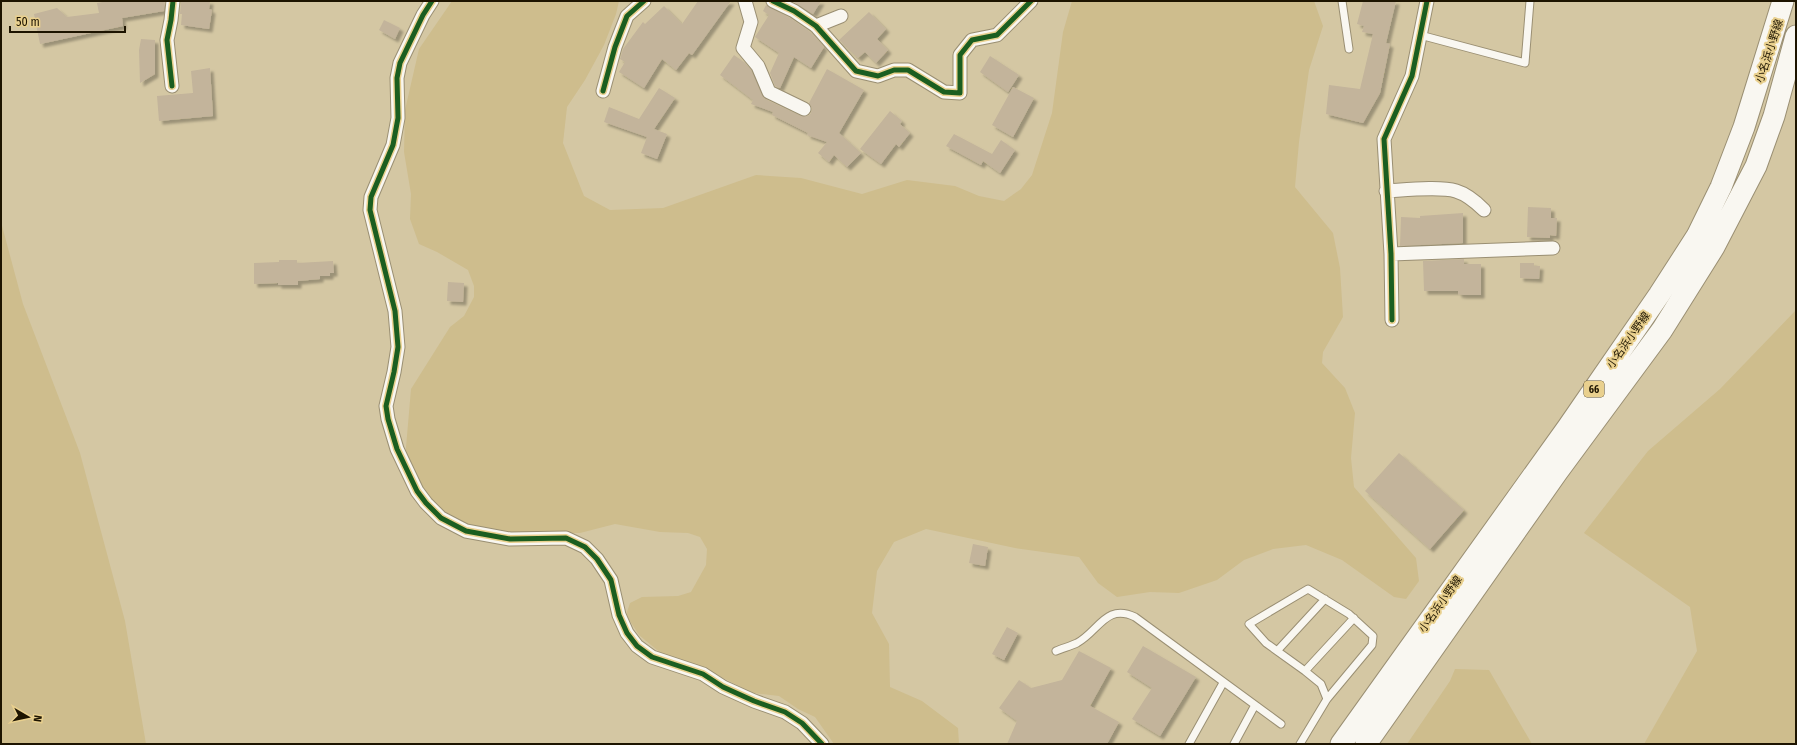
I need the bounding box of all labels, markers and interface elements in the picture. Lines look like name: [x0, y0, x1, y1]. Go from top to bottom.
scale bar: [10, 8, 125, 34]
text: 50 m: [16, 15, 40, 29]
street label: 小名浜小野線: [1753, 18, 1786, 85]
street label: 小名浜小野線: [1604, 310, 1653, 371]
road number: 66: [1584, 381, 1604, 397]
street label: 小名浜小野線: [1416, 574, 1465, 635]
north arrow: [8, 697, 48, 737]
text: N: [30, 714, 44, 723]

